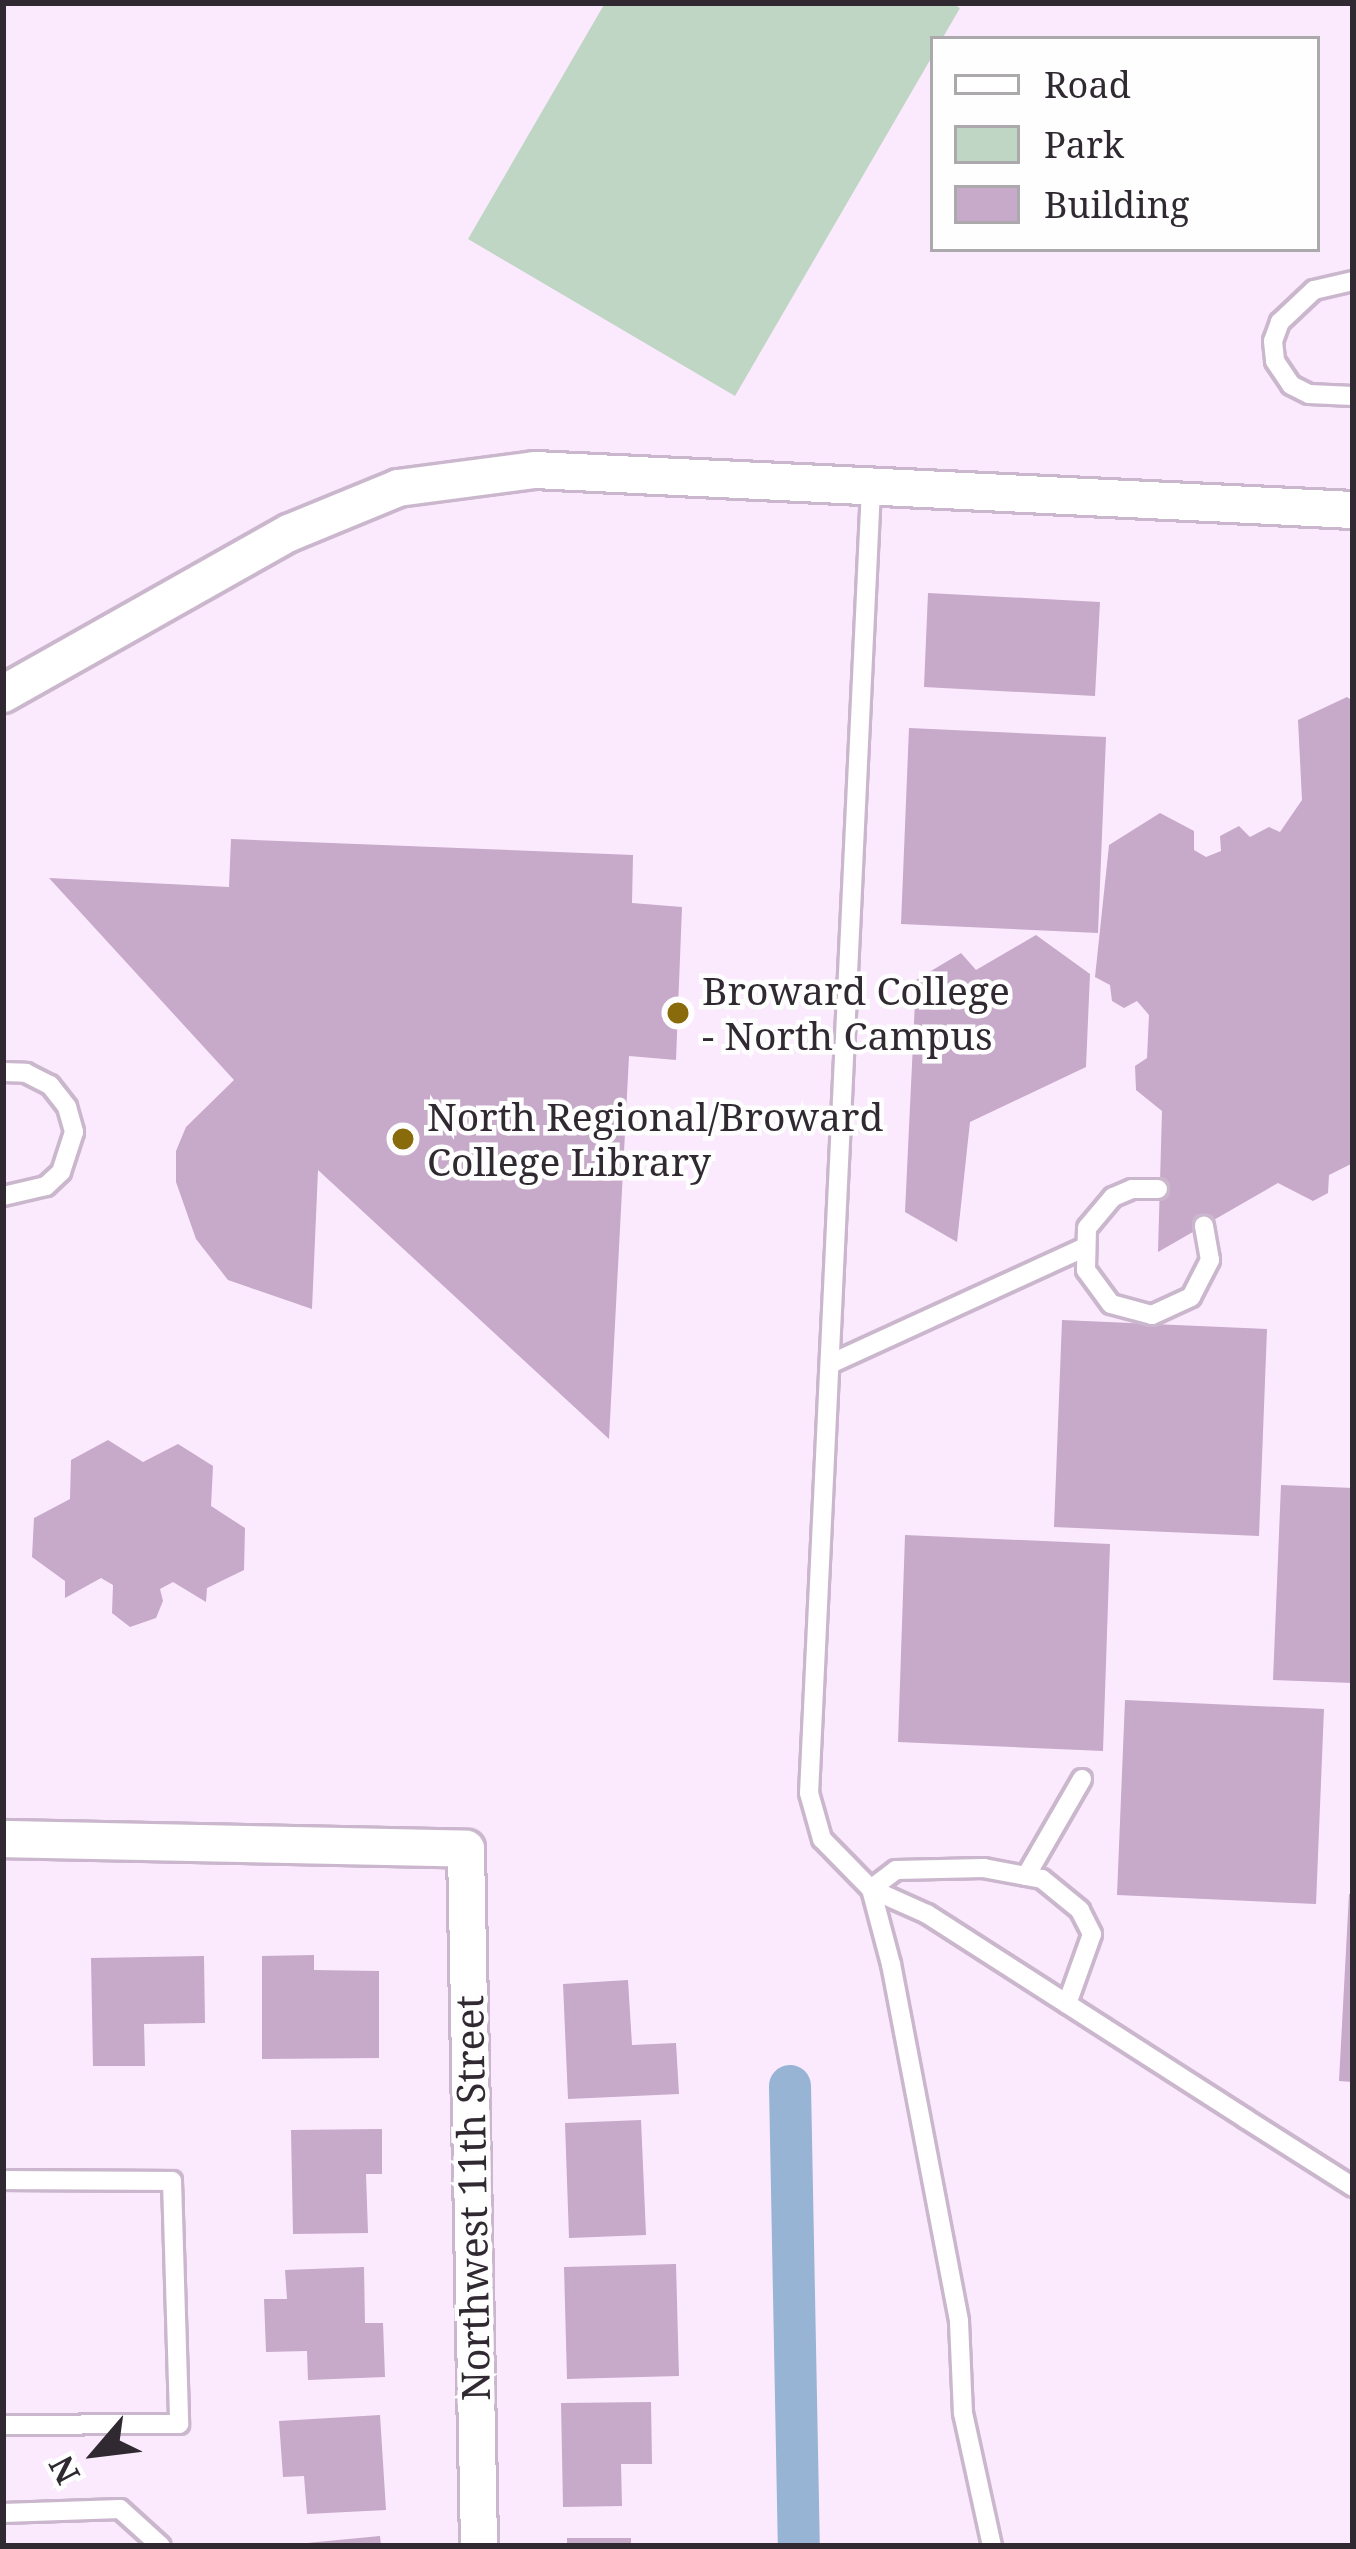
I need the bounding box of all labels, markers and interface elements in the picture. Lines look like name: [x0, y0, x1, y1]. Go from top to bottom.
legend: [930, 36, 1320, 252]
text: Road: [1044, 60, 1131, 109]
text: Park: [1044, 120, 1124, 169]
text: Building: [1044, 180, 1189, 229]
place label: Broward College - North Campus: [702, 968, 1010, 1059]
marker: Broward College - North Campus: [665, 1000, 691, 1026]
place label: North Regional/Broward College Library: [427, 1094, 883, 1185]
marker: North Regional/Broward College Library: [390, 1126, 416, 1152]
street label: Northwest 11th Street: [445, 1995, 499, 2401]
north arrow: [36, 2393, 156, 2513]
text: N: [38, 2448, 90, 2492]

